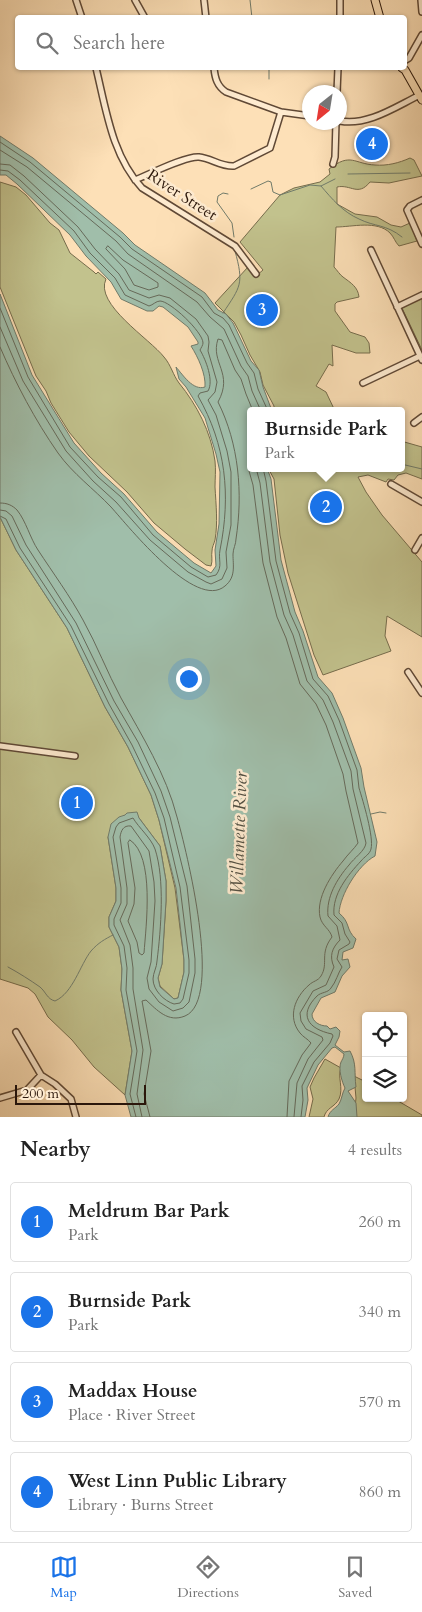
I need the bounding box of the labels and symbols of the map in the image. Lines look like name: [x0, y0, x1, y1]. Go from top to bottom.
north arrow: [302, 85, 347, 130]
pin: 4: [356, 125, 388, 163]
street label: River Street: [143, 164, 221, 226]
pin: 3: [246, 291, 278, 329]
pin: 2: [310, 488, 342, 526]
your location: [176, 666, 202, 692]
water label: Willamette River: [224, 770, 254, 895]
pin: 1: [61, 784, 93, 822]
scale bar: [15, 1082, 146, 1105]

